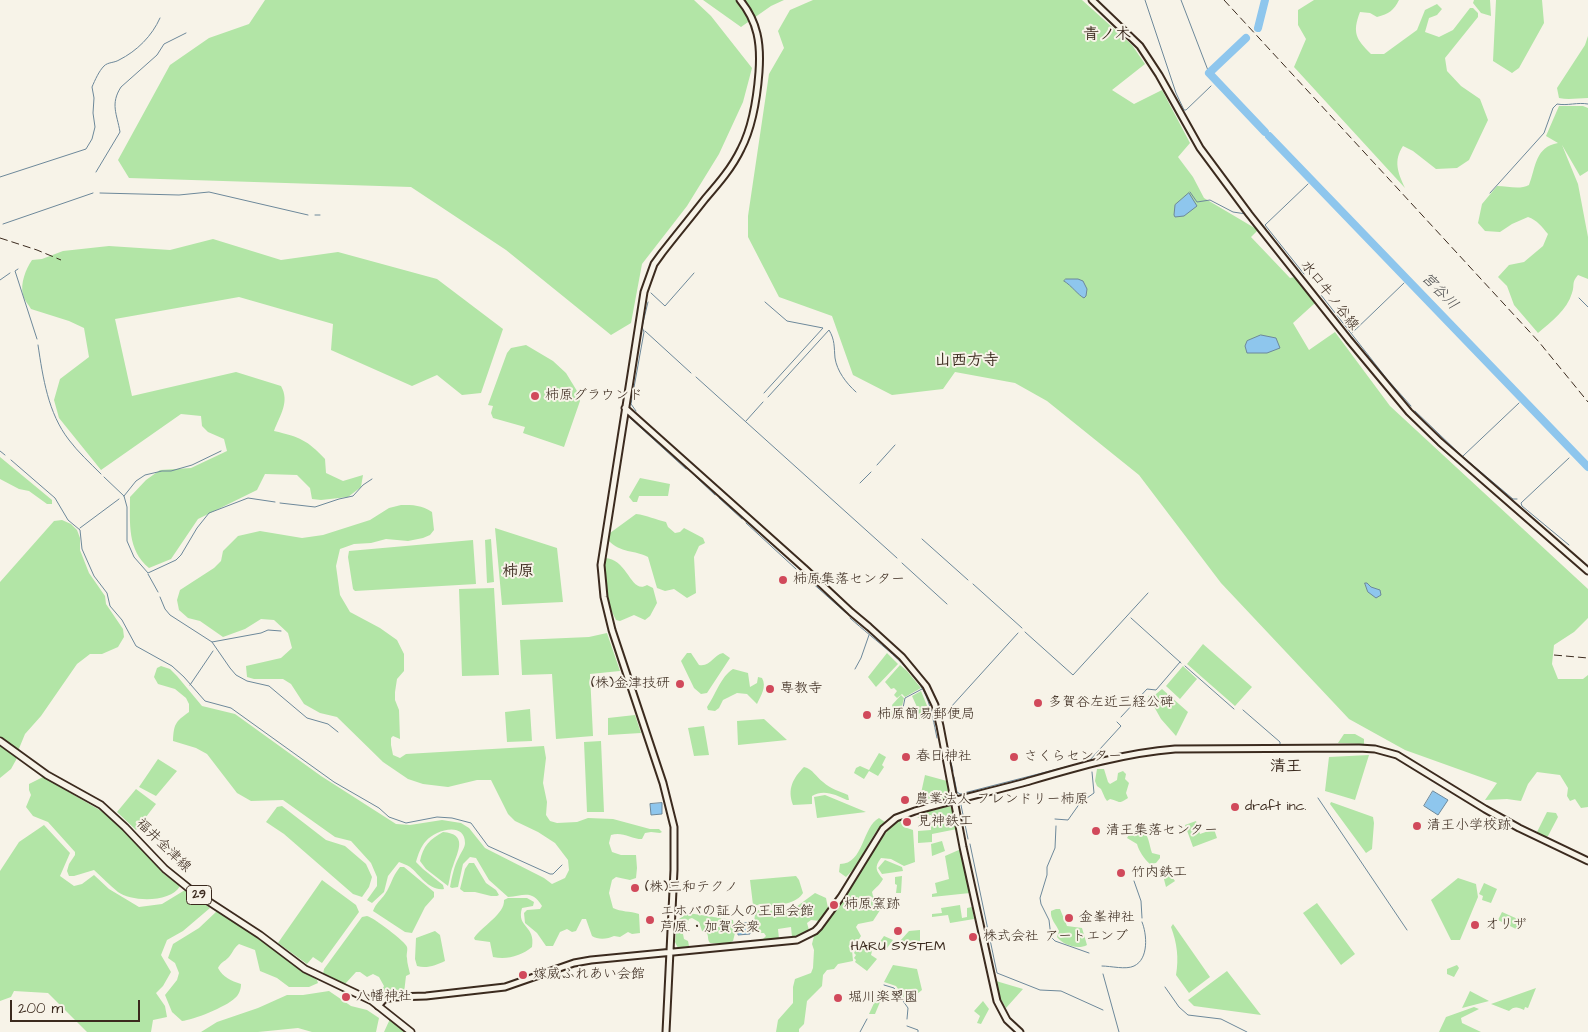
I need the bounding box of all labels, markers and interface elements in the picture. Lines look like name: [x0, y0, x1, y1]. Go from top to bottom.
district label: 青ノ木: [1083, 26, 1131, 46]
street label: 水口牛ノ谷線: [1297, 258, 1361, 334]
water label: 宮谷川: [1417, 270, 1461, 314]
district label: 山西方寺: [935, 352, 999, 372]
place label: 柿原グラウンド: [545, 388, 643, 404]
marker: 柿原グラウンド: [529, 390, 541, 402]
district label: 柿原: [502, 563, 534, 583]
place label: 柿原集落センター: [793, 572, 905, 588]
marker: 柿原集落センター: [777, 574, 789, 586]
place label: (株)金津技研: [591, 676, 670, 692]
marker: (株)金津技研: [674, 678, 686, 690]
place label: 専教寺: [780, 681, 822, 697]
marker: 専教寺: [764, 683, 776, 695]
place label: 多賀谷左近三経公碑: [1048, 695, 1174, 711]
marker: 多賀谷左近三経公碑: [1032, 697, 1044, 709]
place label: 柿原簡易郵便局: [877, 707, 975, 723]
marker: 柿原簡易郵便局: [861, 709, 873, 721]
place label: 春日神社: [916, 749, 972, 765]
place label: さくらセンター: [1024, 749, 1122, 765]
marker: 春日神社: [900, 751, 912, 763]
marker: さくらセンター: [1008, 751, 1020, 763]
district label: 清王: [1270, 758, 1302, 778]
place label: 農業法人 フレンドリー柿原: [915, 792, 1089, 808]
marker: 農業法人 フレンドリー柿原: [899, 794, 911, 806]
place label: draft inc.: [1245, 799, 1307, 815]
marker: draft inc.: [1229, 801, 1241, 813]
place label: 見神鉄工: [917, 814, 973, 830]
street label: 福井金津線: [132, 816, 194, 876]
marker: 見神鉄工: [901, 816, 913, 828]
place label: 清王小学校跡: [1427, 818, 1511, 834]
marker: 清王小学校跡: [1411, 820, 1423, 832]
place label: 清王集落センター: [1106, 823, 1218, 839]
marker: 清王集落センター: [1090, 825, 1102, 837]
place label: 竹内鉄工: [1131, 865, 1187, 881]
marker: 竹内鉄工: [1115, 867, 1127, 879]
place label: (株)三和テクノ: [645, 880, 738, 896]
marker: (株)三和テクノ: [629, 882, 641, 894]
road number: 29: [186, 886, 212, 904]
place label: 柿原窯跡: [844, 897, 900, 913]
marker: 柿原窯跡: [828, 899, 840, 911]
place label: エホバの証人の王国会館 芦原.・加賀会衆: [660, 904, 814, 936]
place label: 金峯神社: [1079, 910, 1135, 926]
marker: 金峯神社: [1063, 912, 1075, 924]
marker: エホバの証人の王国会館 芦原.・加賀会衆: [644, 914, 656, 926]
place label: オリザ: [1485, 917, 1527, 933]
marker: オリザ: [1469, 919, 1481, 931]
marker: HARU SYSTEM: [892, 925, 904, 937]
place label: 株式会社 アートエンブ: [983, 929, 1128, 945]
marker: 株式会社 アートエンブ: [967, 931, 979, 943]
place label: HARU SYSTEM: [851, 939, 945, 955]
place label: 嫁威ふれあい会館: [533, 967, 645, 983]
marker: 嫁威ふれあい会館: [517, 969, 529, 981]
place label: 八幡神社: [356, 989, 412, 1005]
scale bar: [12, 990, 142, 1022]
place label: 堀川楽翠園: [848, 990, 918, 1006]
marker: 八幡神社: [340, 991, 352, 1003]
marker: 堀川楽翠園: [832, 992, 844, 1004]
text: 200 m: [18, 998, 63, 1019]

